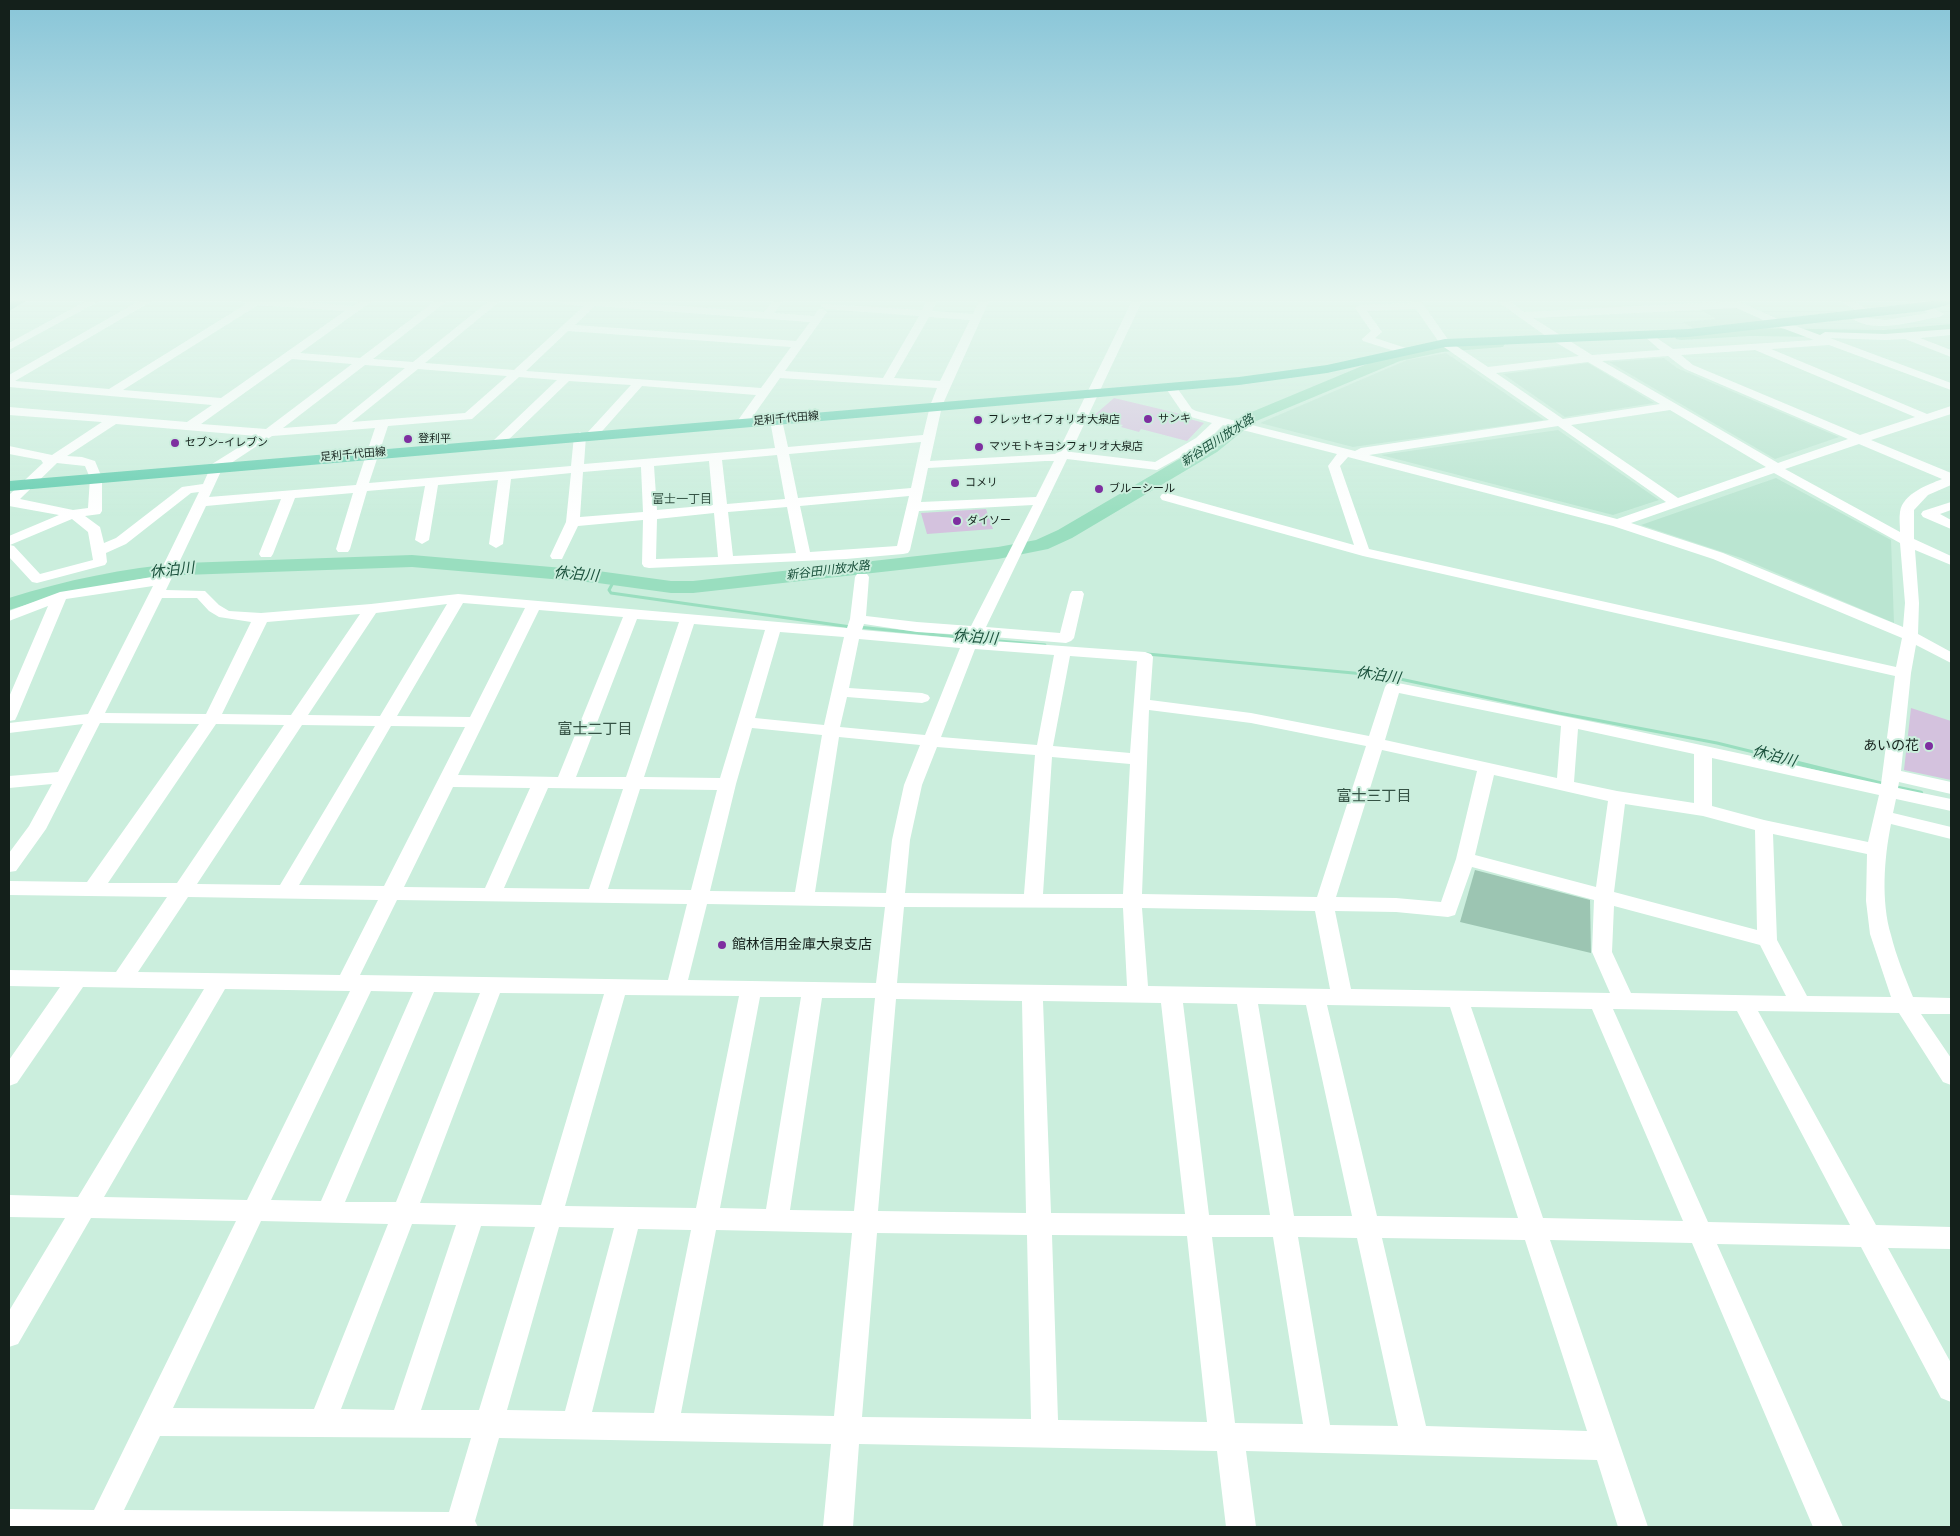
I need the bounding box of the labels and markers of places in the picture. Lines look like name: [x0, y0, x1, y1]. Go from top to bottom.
place label: サンキ: [1158, 412, 1191, 426]
place label: フレッセイフォリオ大泉店: [988, 413, 1120, 427]
marker: サンキ: [1142, 413, 1154, 425]
marker: フレッセイフォリオ大泉店: [972, 414, 984, 426]
place label: 登利平: [418, 432, 451, 446]
marker: 登利平: [402, 433, 414, 445]
place label: セブン-イレブン: [185, 436, 268, 450]
marker: セブン-イレブン: [169, 437, 181, 449]
place label: マツモトキヨシフォリオ大泉店: [989, 440, 1143, 454]
marker: マツモトキヨシフォリオ大泉店: [973, 441, 985, 453]
place label: コメリ: [965, 476, 998, 490]
marker: コメリ: [949, 477, 961, 489]
place label: ブルーシール: [1109, 482, 1175, 496]
marker: ブルーシール: [1093, 483, 1105, 495]
place label: ダイソー: [967, 514, 1011, 528]
marker: ダイソー: [951, 515, 963, 527]
place label: あいの花: [1863, 738, 1919, 754]
marker: あいの花: [1923, 740, 1935, 752]
place label: 館林信用金庫大泉支店: [732, 937, 872, 953]
marker: 館林信用金庫大泉支店: [716, 939, 728, 951]

